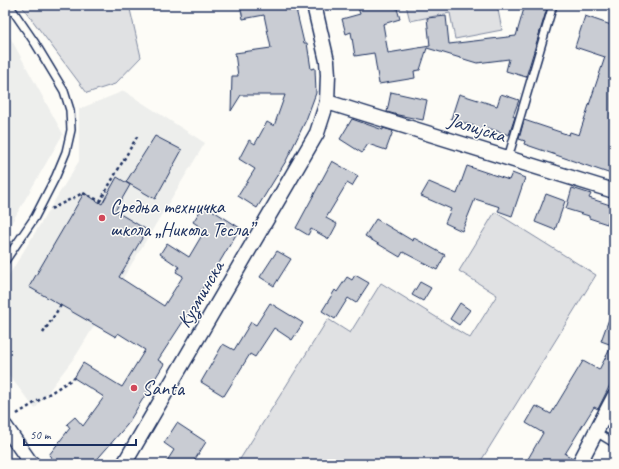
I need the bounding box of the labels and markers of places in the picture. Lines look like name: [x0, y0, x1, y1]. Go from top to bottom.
place label: Средња техничка школа „Никола Тесла”: [110, 194, 258, 242]
marker: Средња техничка школа „Никола Тесла”: [97, 213, 107, 223]
place label: Santa: [142, 376, 186, 401]
marker: Santa: [129, 383, 139, 393]

